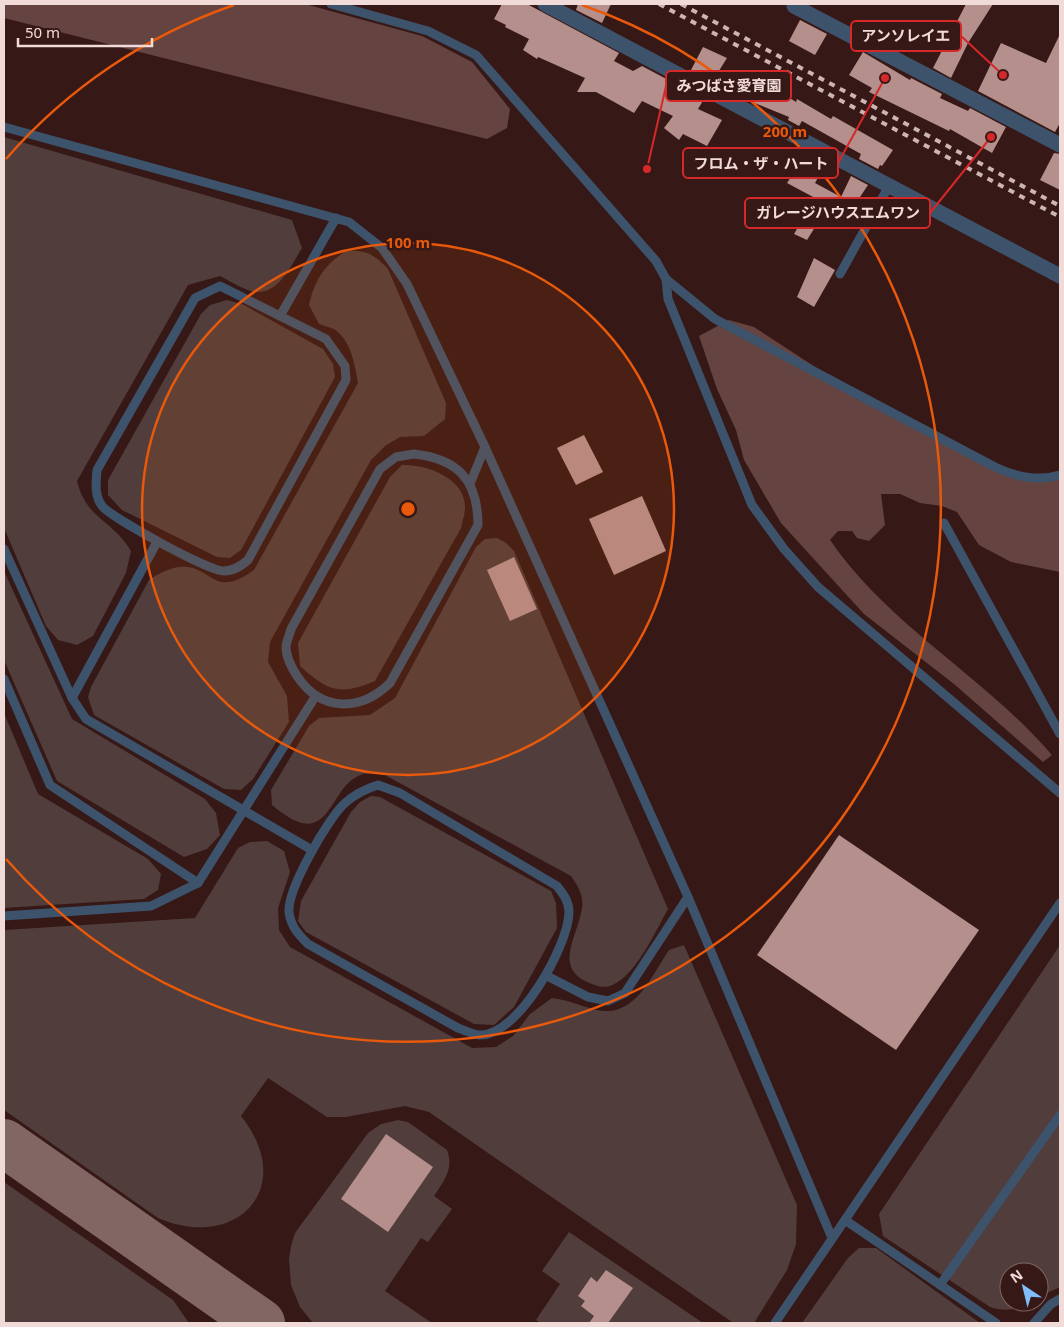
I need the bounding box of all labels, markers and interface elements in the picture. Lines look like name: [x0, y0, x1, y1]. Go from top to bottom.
scale bar: [18, 15, 151, 47]
callout: アンソレイエ: [851, 21, 961, 51]
text: 50 m: [25, 22, 60, 42]
text: アンソレイエ: [861, 25, 951, 45]
callout: みつばさ愛育園: [666, 71, 791, 101]
text: みつばさ愛育園: [676, 75, 782, 95]
text: 200 m: [763, 121, 807, 141]
callout: フロム・ザ・ハート: [683, 148, 838, 178]
text: フロム・ザ・ハート: [693, 153, 829, 173]
callout: ガレージハウスエムワン: [745, 198, 930, 228]
text: ガレージハウスエムワン: [756, 202, 920, 222]
text: 100 m: [386, 232, 430, 252]
centre of rings: [399, 500, 417, 518]
north arrow: [999, 1262, 1049, 1312]
text: N: [1006, 1265, 1026, 1287]

